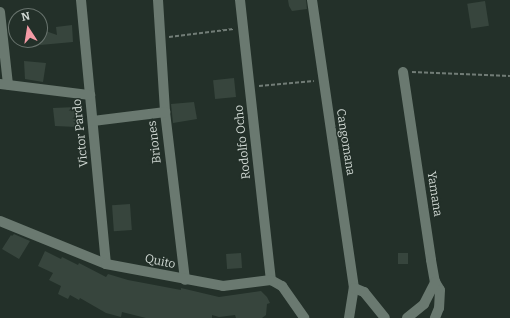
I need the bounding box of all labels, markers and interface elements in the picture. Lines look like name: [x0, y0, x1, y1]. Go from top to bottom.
north arrow: [8, 8, 48, 48]
text: N: [20, 10, 31, 24]
street label: Victor Pardo: [70, 98, 92, 168]
street label: Rodolfo Ocho: [232, 104, 254, 180]
street label: Cangomana: [333, 108, 357, 176]
street label: Briones: [145, 120, 165, 164]
street label: Yamana: [423, 170, 445, 218]
street label: Quito: [143, 252, 177, 272]

